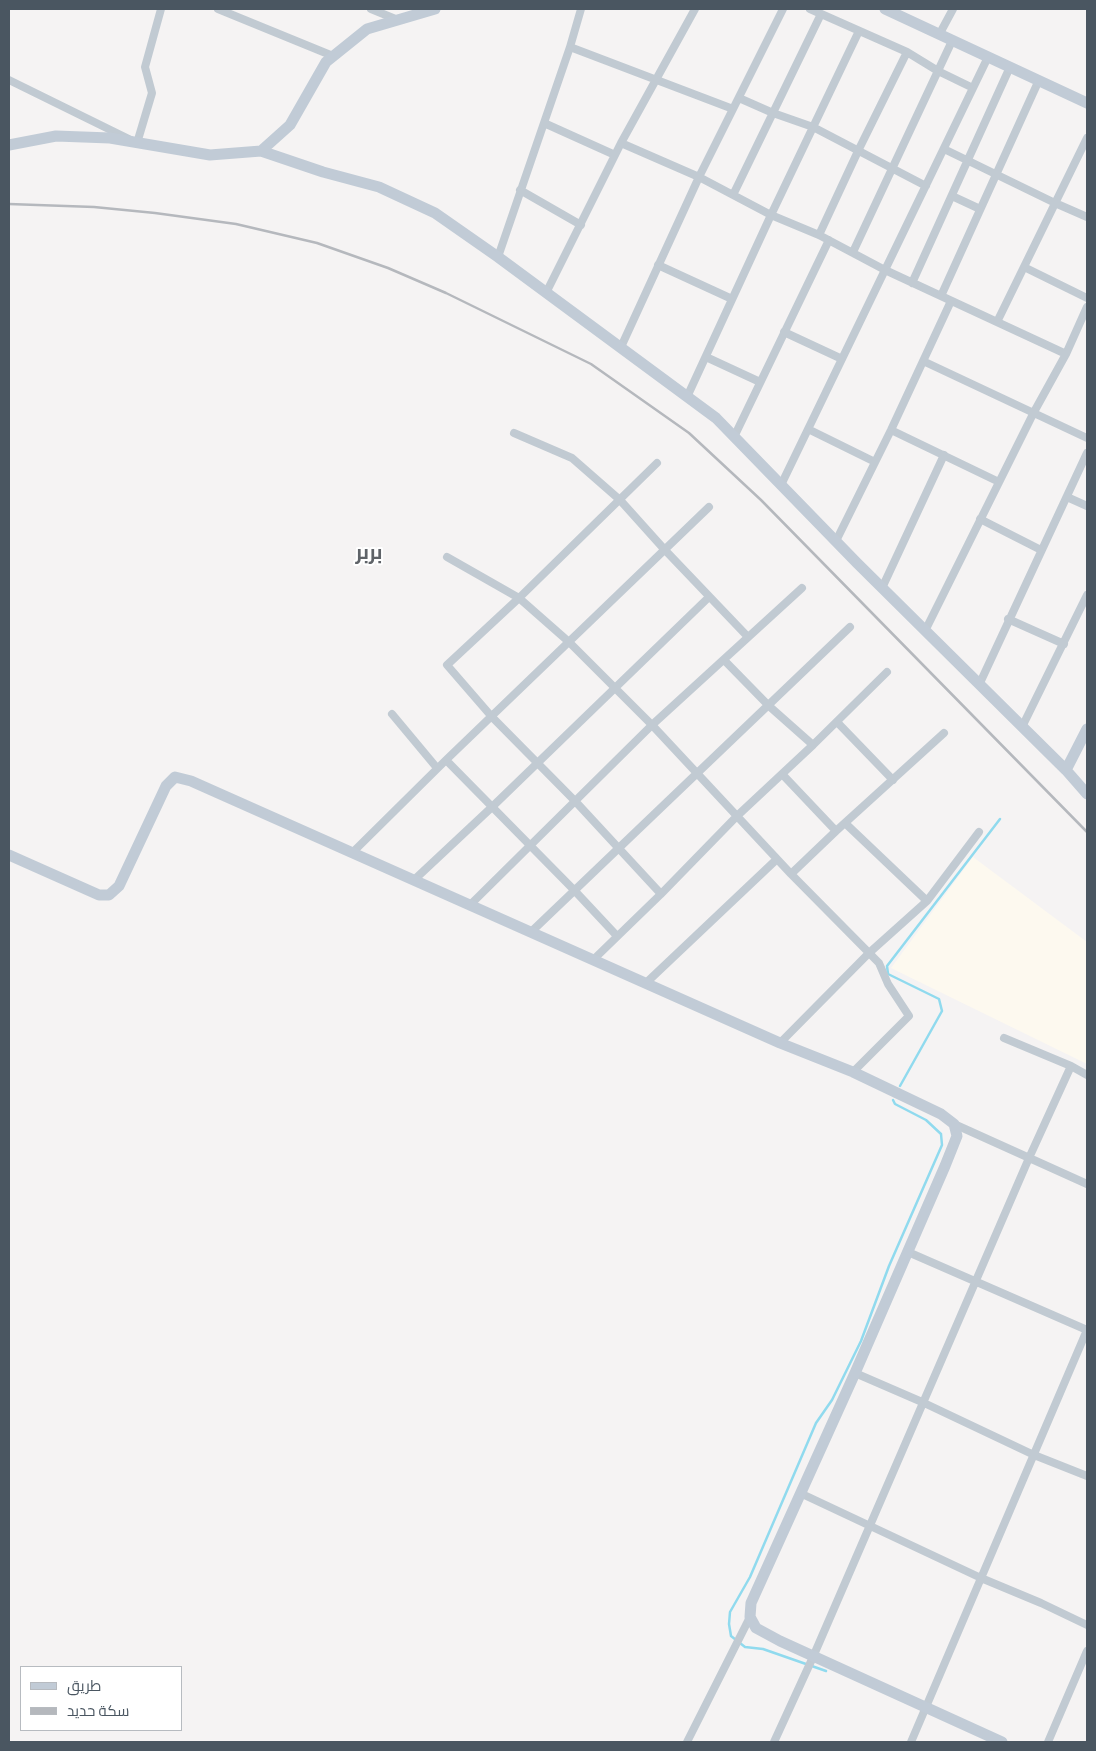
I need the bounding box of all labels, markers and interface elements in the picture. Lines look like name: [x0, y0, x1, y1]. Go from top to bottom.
district label: بربر: [356, 541, 382, 565]
legend: [20, 1666, 182, 1731]
text: طريق: [67, 1676, 101, 1695]
text: سكة حديد: [67, 1701, 130, 1720]

